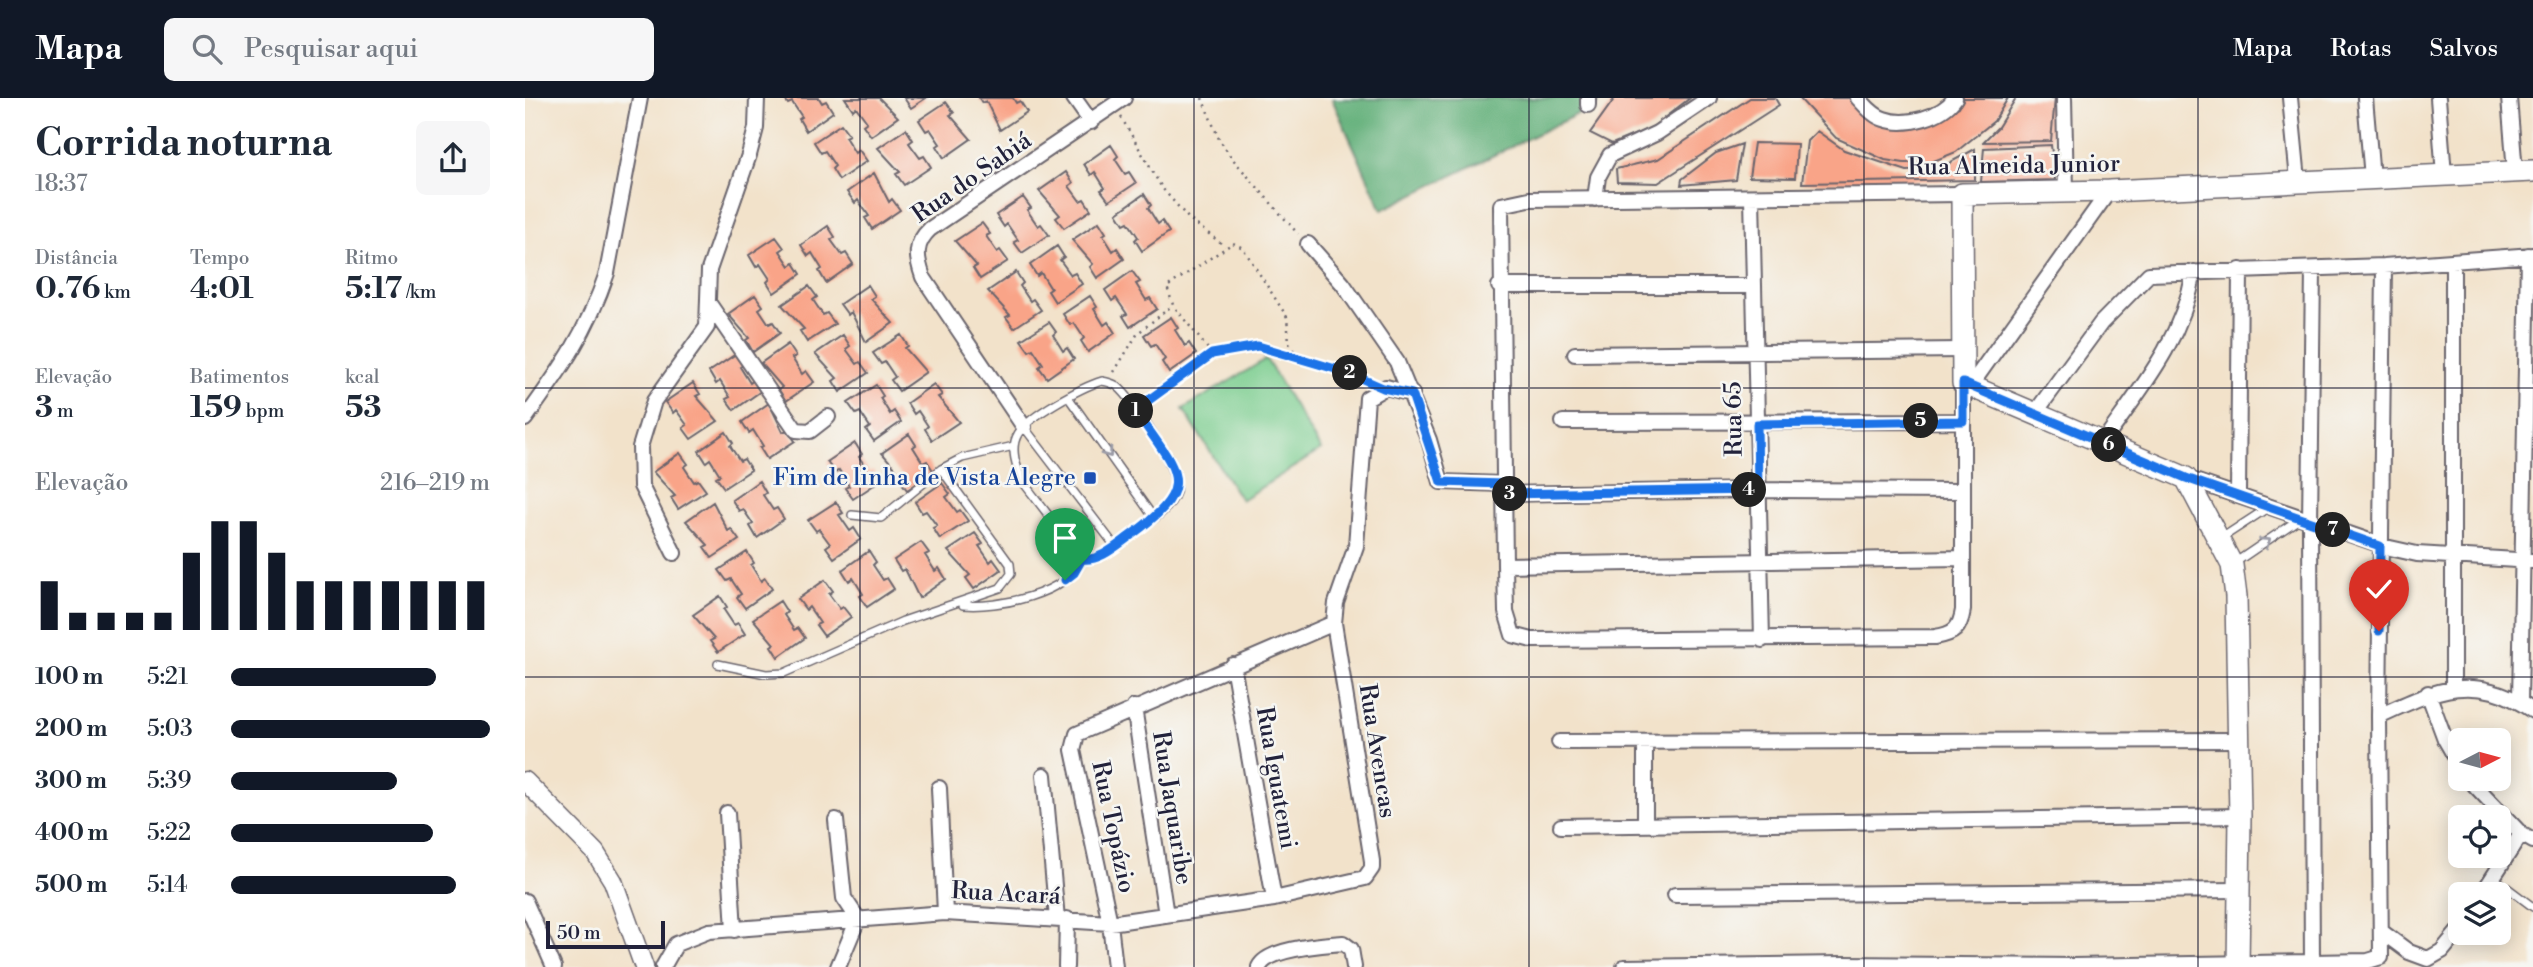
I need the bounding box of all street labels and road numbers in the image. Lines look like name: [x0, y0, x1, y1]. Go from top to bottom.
street label: Rua do Sabiá: [906, 125, 1038, 230]
street label: Rua Almeida Junior: [1907, 149, 2121, 183]
street label: Rua 65: [1718, 381, 1750, 457]
street label: Rua Avencas: [1352, 682, 1402, 820]
street label: Rua Iguatemi: [1249, 704, 1303, 852]
street label: Rua Jaquaribe: [1145, 729, 1199, 887]
street label: Rua Topázio: [1084, 758, 1142, 896]
street label: Rua Acará: [950, 876, 1062, 912]

